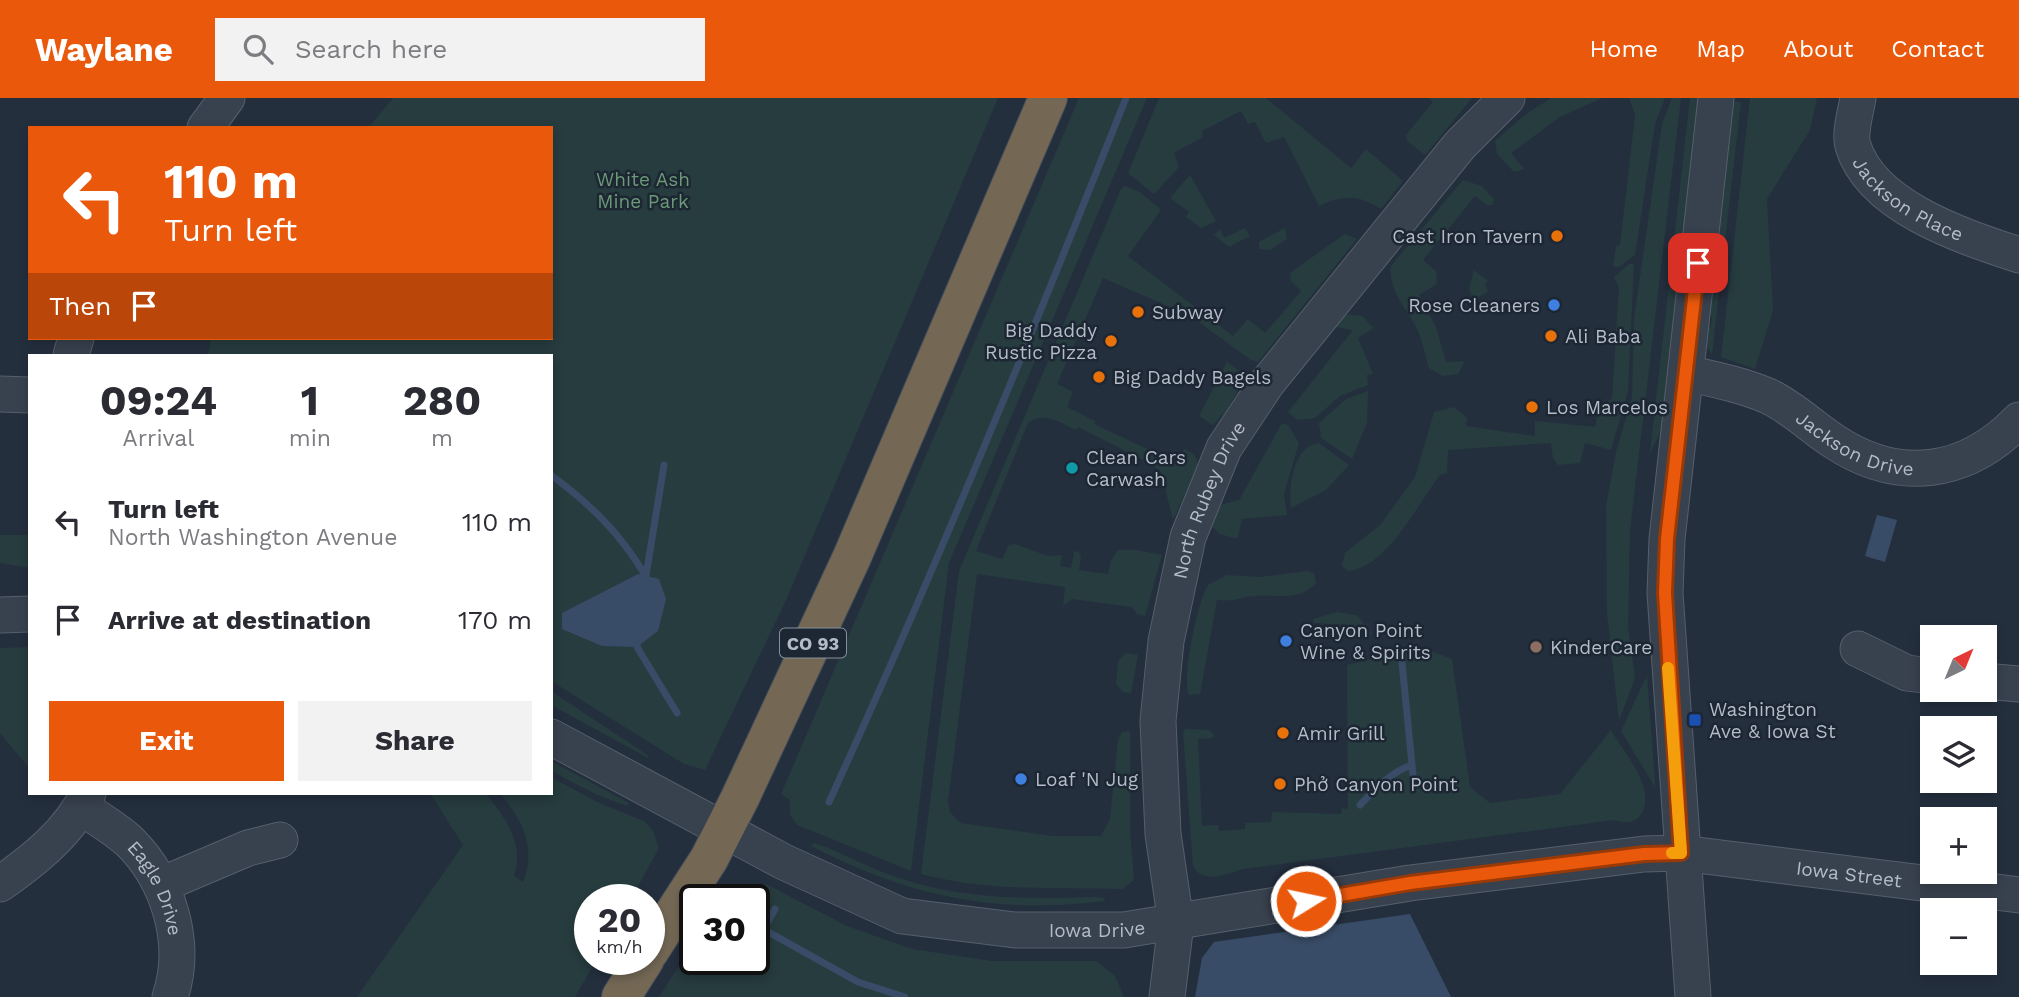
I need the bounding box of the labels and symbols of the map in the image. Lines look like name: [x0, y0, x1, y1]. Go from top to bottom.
street label: Jackson Place: [1848, 153, 1967, 246]
park label: White Ash Mine Park: [596, 168, 690, 213]
place label: Cast Iron Tavern: [1392, 225, 1543, 248]
marker: Cast Iron Tavern: [1549, 228, 1565, 244]
pin: [1668, 233, 1728, 293]
place label: Rose Cleaners: [1408, 294, 1540, 317]
marker: Rose Cleaners: [1546, 297, 1562, 313]
place label: Subway: [1152, 301, 1223, 324]
marker: Subway: [1130, 304, 1146, 320]
place label: Big Daddy Rustic Pizza: [985, 319, 1097, 364]
place label: Ali Baba: [1565, 325, 1641, 348]
marker: Ali Baba: [1543, 328, 1559, 344]
marker: Big Daddy Rustic Pizza: [1103, 333, 1119, 349]
place label: Big Daddy Bagels: [1113, 366, 1271, 389]
marker: Big Daddy Bagels: [1091, 369, 1107, 385]
place label: Los Marcelos: [1546, 396, 1668, 419]
marker: Los Marcelos: [1524, 399, 1540, 415]
street label: Jackson Drive: [1792, 406, 1914, 480]
street label: North Rubey Drive: [1168, 417, 1250, 581]
place label: Clean Cars Carwash: [1086, 446, 1186, 491]
marker: Clean Cars Carwash: [1064, 460, 1080, 476]
place label: Canyon Point Wine & Spirits: [1300, 619, 1431, 664]
north arrow: [1920, 625, 1997, 702]
road number: CO 93: [780, 628, 846, 658]
marker: Canyon Point Wine & Spirits: [1278, 633, 1294, 649]
place label: KinderCare: [1550, 636, 1652, 659]
marker: KinderCare: [1528, 639, 1544, 655]
place label: Washington Ave & Iowa St: [1709, 698, 1836, 743]
marker: Washington Ave & Iowa St: [1687, 712, 1703, 728]
place label: Amir Grill: [1297, 722, 1385, 745]
marker: Amir Grill: [1275, 725, 1291, 741]
place label: Loaf 'N Jug: [1035, 768, 1139, 791]
marker: Loaf 'N Jug: [1013, 771, 1029, 787]
place label: Phở Canyon Point: [1294, 773, 1457, 796]
marker: Phở Canyon Point: [1272, 776, 1288, 792]
street label: Eagle Drive: [123, 836, 187, 937]
street label: Iowa Street: [1795, 856, 1903, 892]
position arrow: [1269, 864, 1343, 938]
speed limit sign: 30: [679, 884, 770, 975]
street label: Iowa Drive: [1049, 915, 1147, 942]

